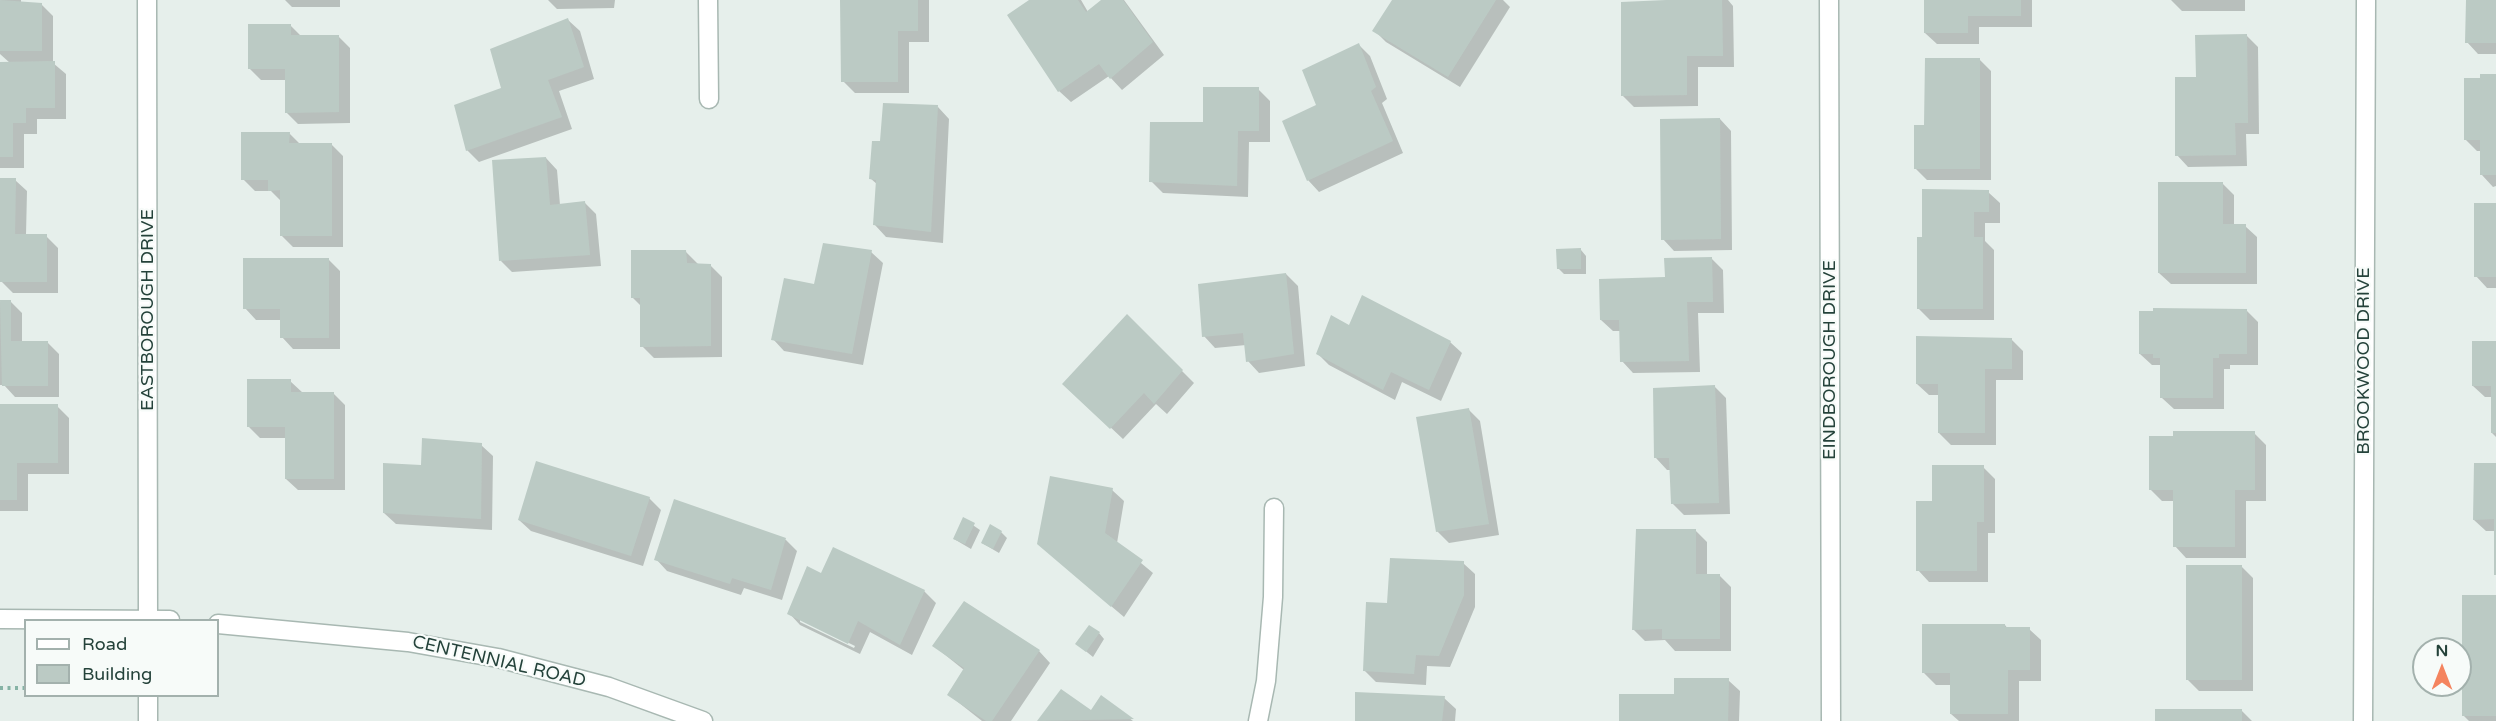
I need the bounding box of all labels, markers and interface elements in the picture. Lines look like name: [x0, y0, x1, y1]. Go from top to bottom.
street label: EASTBOROUGH DRIVE: [137, 209, 159, 411]
street label: EINDBOROUGH DRIVE: [1819, 260, 1841, 460]
street label: BROOKWOOD DRIVE: [2353, 267, 2375, 455]
legend: [24, 619, 219, 697]
street label: CENTENNIAL ROAD: [410, 632, 588, 692]
text: Road: [82, 633, 127, 655]
north arrow: [2412, 637, 2472, 697]
text: N: [2436, 641, 2448, 661]
text: Building: [82, 663, 152, 685]

